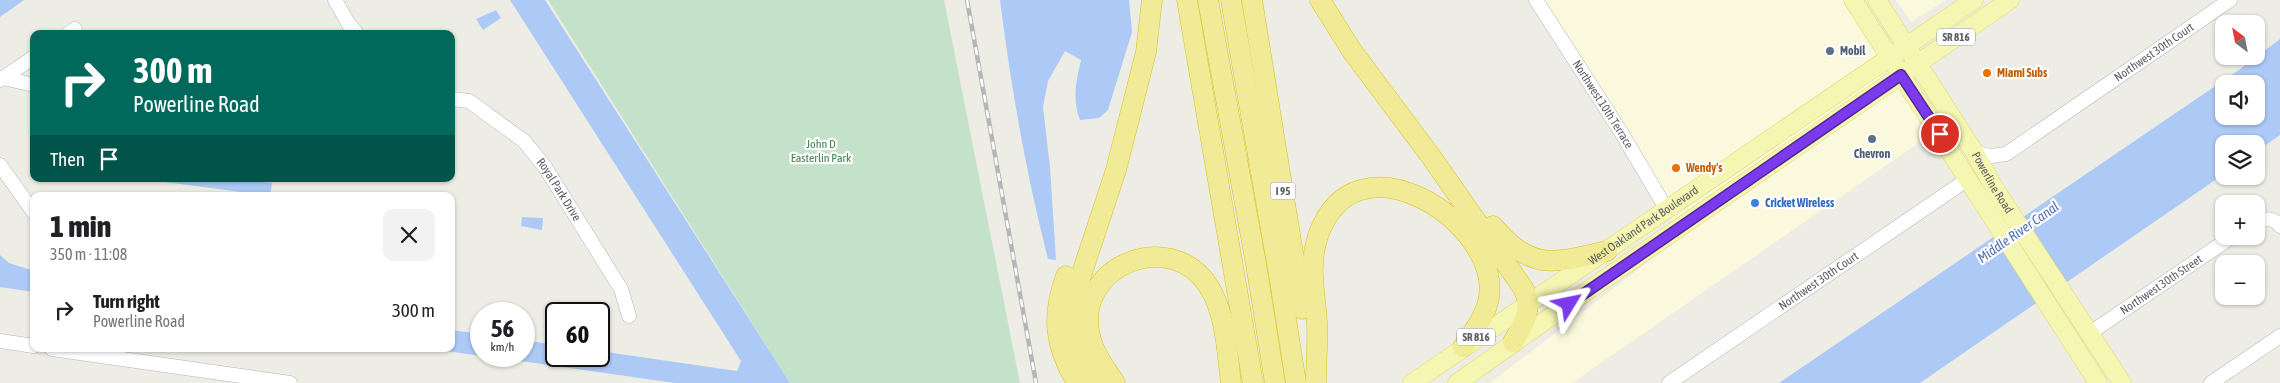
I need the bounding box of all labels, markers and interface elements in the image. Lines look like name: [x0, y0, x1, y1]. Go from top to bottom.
north arrow: [2215, 15, 2265, 65]
map controls: [2215, 15, 2265, 305]
street label: Northwest 30th Court: [2112, 20, 2197, 84]
road number: SR 816: [1937, 28, 1975, 46]
place label: Mobil: [1840, 44, 1866, 58]
marker: Mobil: [1824, 45, 1836, 57]
icon: right: [50, 50, 115, 115]
text: 300 m: [133, 50, 212, 90]
street label: Northwest 10th Terrace: [1570, 58, 1636, 151]
place label: Miami Subs: [1997, 66, 2048, 80]
marker: Miami Subs: [1981, 67, 1993, 79]
button: sound: [2215, 75, 2265, 125]
text: Powerline Road: [133, 91, 260, 117]
pin: [1919, 113, 1961, 155]
icon: arrive: [1926, 120, 1954, 148]
marker: Chevron: [1866, 133, 1878, 145]
button: layers: [2215, 135, 2265, 185]
park label: John D Easterlin Park: [791, 137, 852, 165]
icon: arrive: [95, 145, 123, 173]
place label: Chevron: [1854, 147, 1890, 161]
text: Then: [50, 148, 85, 170]
street label: Powerline Road: [1969, 149, 2016, 216]
street label: Royal Park Drive: [534, 155, 584, 224]
place label: Wendy's: [1685, 161, 1723, 175]
marker: Wendy's: [1670, 162, 1682, 174]
road number: I 95: [1270, 182, 1296, 200]
street label: West Oakland Park Boulevard: [1586, 183, 1701, 268]
button: +: [2215, 195, 2265, 245]
place label: Cricket Wireless: [1765, 196, 1835, 210]
marker: Cricket Wireless: [1749, 197, 1761, 209]
water label: Middle River Canal: [1974, 198, 2062, 266]
text: 1 min: [50, 209, 111, 243]
button: close: [383, 209, 435, 261]
text: 350 m · 11:08: [50, 245, 127, 263]
street label: Northwest 30th Court: [1776, 249, 1861, 313]
street label: Northwest 30th Street: [2118, 252, 2205, 317]
button: −: [2215, 255, 2265, 305]
position arrow: [1542, 277, 1594, 329]
text: Turn right: [93, 290, 160, 312]
icon: right: [50, 296, 78, 324]
text: 300 m: [392, 299, 435, 321]
speed limit sign: 60: [545, 302, 610, 367]
text: Powerline Road: [93, 312, 185, 330]
text: 56: [491, 314, 514, 342]
road number: SR 816: [1457, 328, 1495, 346]
text: km/h: [491, 340, 514, 354]

